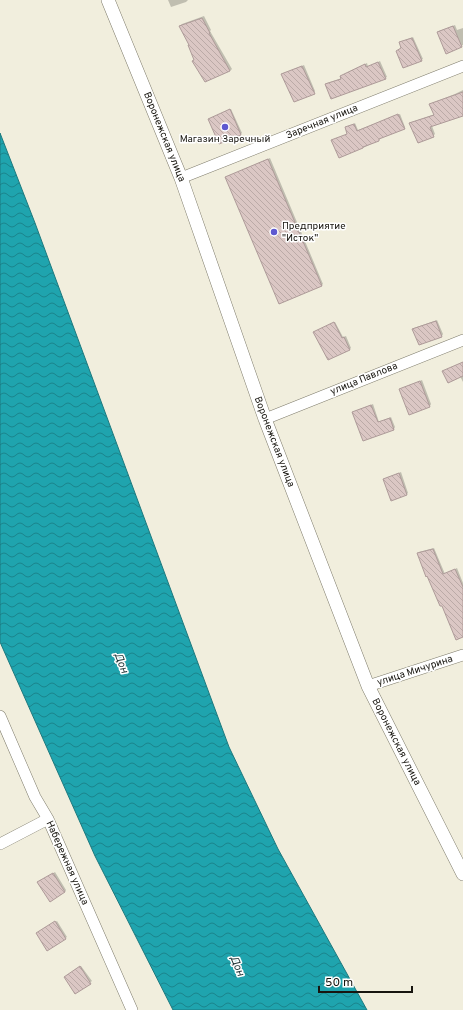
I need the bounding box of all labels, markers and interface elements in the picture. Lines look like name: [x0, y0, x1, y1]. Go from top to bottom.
street label: Воронежская улица: [140, 90, 188, 184]
street label: Заречная улица: [284, 102, 360, 142]
marker: Магазин Заречный: [220, 122, 230, 132]
place label: Магазин Заречный: [180, 133, 270, 146]
place label: Предприятие "Исток": [282, 220, 346, 245]
marker: Предприятие "Исток": [269, 227, 279, 237]
street label: улица Павлова: [328, 360, 400, 398]
street label: Воронежская улица: [251, 395, 297, 489]
water label: Дон: [111, 651, 132, 676]
street label: улица Мичурина: [375, 653, 455, 689]
street label: Воронежская улица: [368, 696, 424, 788]
street label: Набережная улица: [43, 819, 91, 907]
water label: Дон: [226, 954, 248, 979]
scale bar: [319, 968, 412, 994]
text: 50 m: [325, 975, 353, 991]

